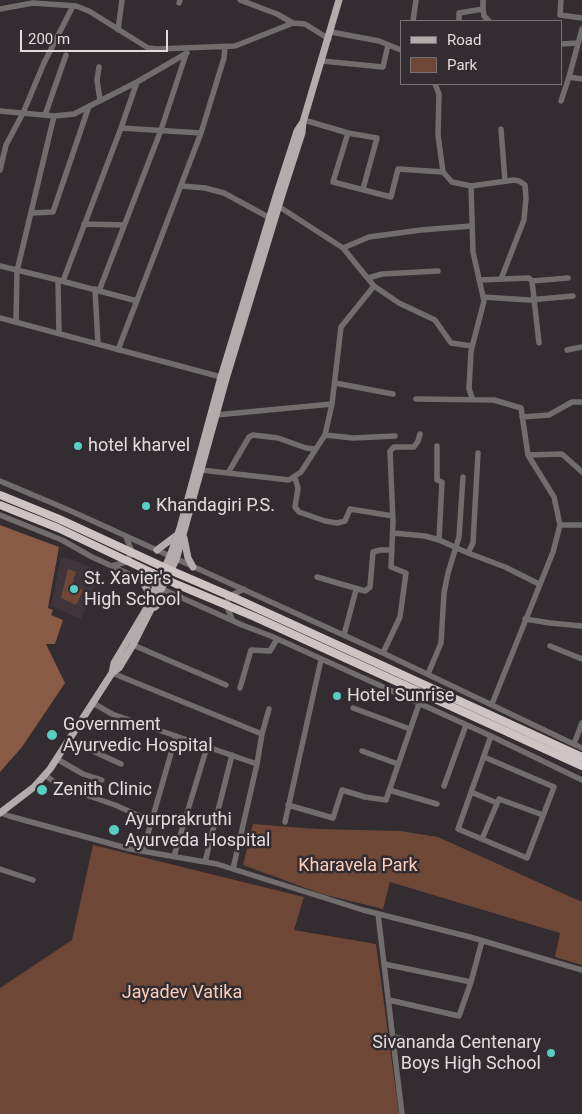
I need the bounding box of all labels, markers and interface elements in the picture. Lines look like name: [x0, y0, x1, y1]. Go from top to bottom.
scale bar: [22, 20, 170, 52]
legend: [400, 20, 562, 85]
text: 200 m: [28, 30, 70, 48]
text: Road: [447, 31, 481, 49]
text: Park: [447, 56, 477, 74]
place label: hotel kharvel: [88, 435, 190, 457]
marker: hotel kharvel: [72, 440, 84, 452]
place label: Khandagiri P.S.: [156, 495, 275, 517]
marker: Khandagiri P.S.: [140, 500, 152, 512]
place label: St. Xavier's High School: [84, 568, 181, 610]
marker: St. Xavier's High School: [68, 583, 80, 595]
place label: Hotel Sunrise: [347, 685, 454, 707]
marker: Hotel Sunrise: [331, 690, 343, 702]
place label: Government Ayurvedic Hospital: [63, 714, 213, 756]
marker: Government Ayurvedic Hospital: [45, 728, 59, 742]
place label: Zenith Clinic: [53, 779, 152, 801]
marker: Zenith Clinic: [35, 783, 49, 797]
place label: Ayurprakruthi Ayurveda Hospital: [125, 809, 270, 852]
marker: Ayurprakruthi Ayurveda Hospital: [107, 823, 121, 837]
park label: Kharavela Park: [298, 855, 418, 877]
park label: Jayadev Vatika: [122, 982, 242, 1004]
place label: Sivananda Centenary Boys High School: [372, 1032, 541, 1074]
marker: Sivananda Centenary Boys High School: [545, 1047, 557, 1059]

